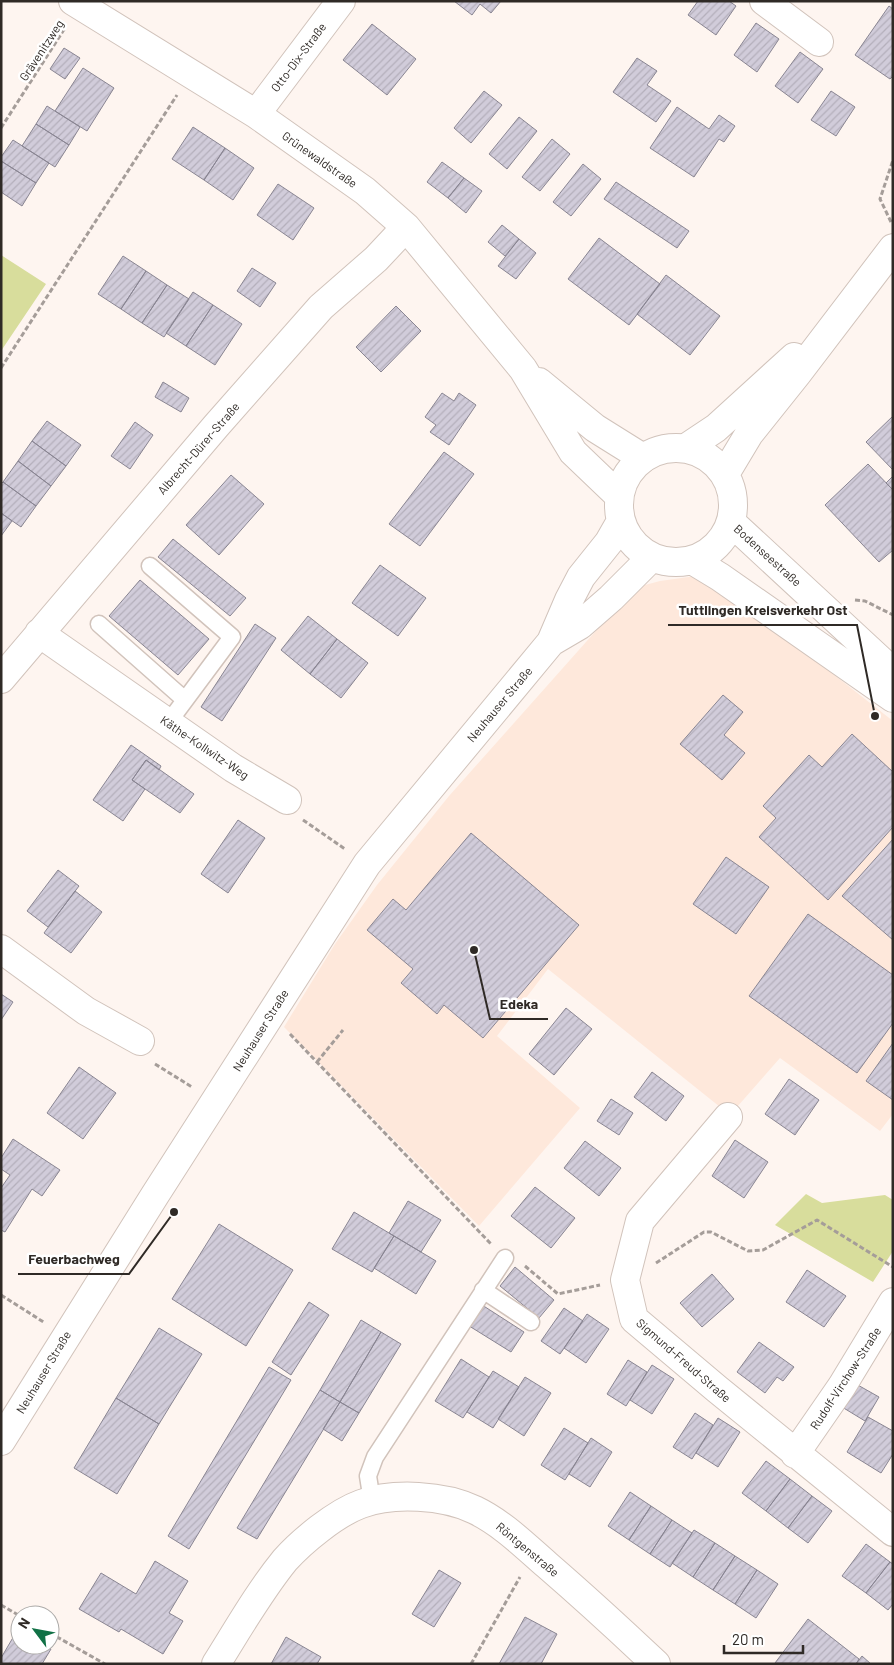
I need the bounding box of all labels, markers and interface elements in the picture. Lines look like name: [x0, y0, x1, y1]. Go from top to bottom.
street label: Grävenitzweg: [16, 17, 66, 83]
street label: Otto-Dix-Straße: [267, 20, 329, 94]
street label: Grünewaldstraße: [280, 128, 360, 190]
street label: Albrecht-Dürer-Straße: [154, 399, 242, 497]
street label: Bodenseestraße: [732, 521, 804, 589]
callout: Tuttlingen Kreisverkehr Ost: [668, 596, 857, 625]
text: Tuttlingen Kreisverkehr Ost: [678, 601, 848, 618]
street label: Neuhauser Straße: [463, 664, 535, 744]
street label: Käthe-Kollwitz-Weg: [158, 712, 252, 782]
street label: Neuhauser Straße: [229, 986, 291, 1074]
callout: Edeka: [490, 990, 548, 1019]
text: Edeka: [500, 995, 538, 1012]
callout: Feuerbachweg: [18, 1245, 129, 1274]
text: Feuerbachweg: [28, 1250, 120, 1267]
street label: Sigmund-Freud-Straße: [634, 1315, 734, 1405]
street label: Rudolf-Virchow-Straße: [807, 1324, 883, 1432]
street label: Neuhauser Straße: [13, 1328, 73, 1416]
street label: Röntgenstraße: [494, 1519, 562, 1579]
north arrow: [10, 1605, 60, 1655]
text: N: [14, 1614, 33, 1631]
scale bar: [724, 1622, 803, 1654]
text: 20 m: [732, 1630, 764, 1648]

